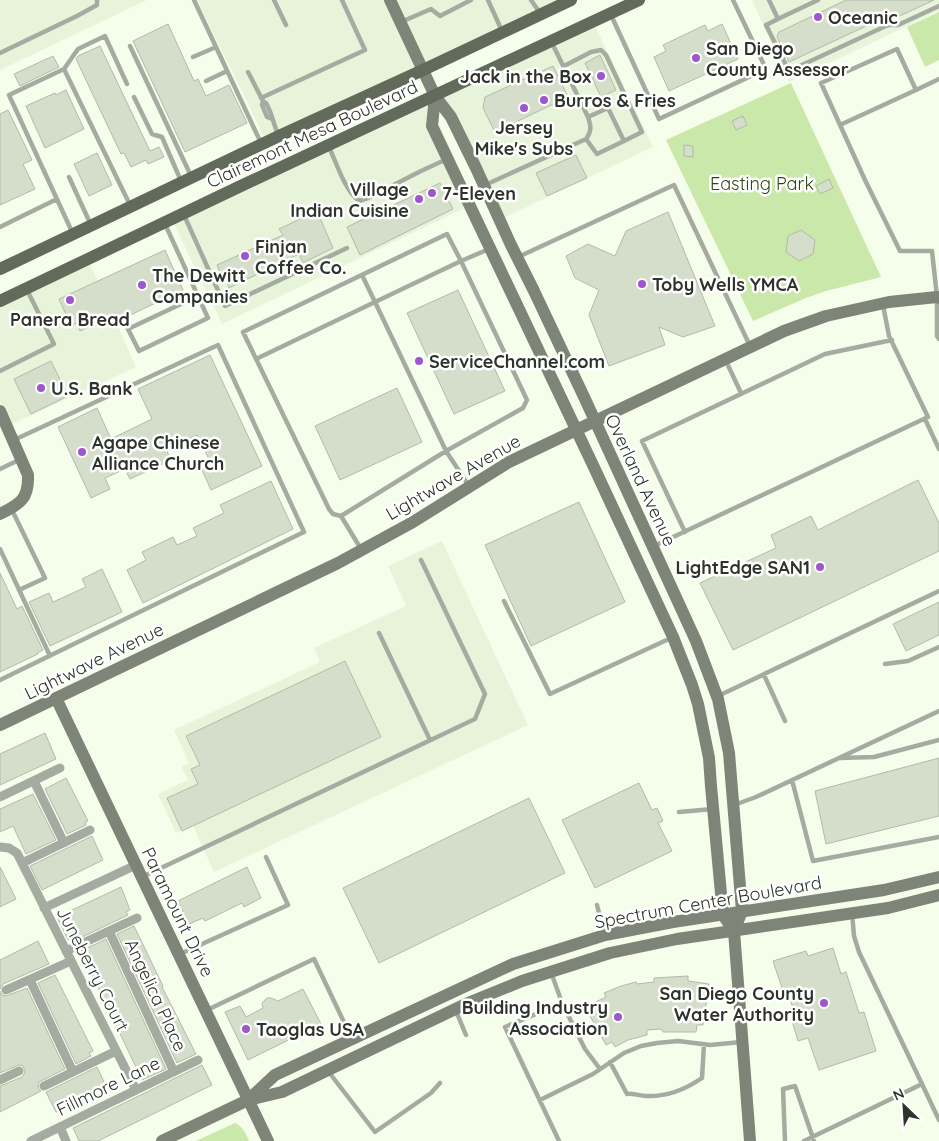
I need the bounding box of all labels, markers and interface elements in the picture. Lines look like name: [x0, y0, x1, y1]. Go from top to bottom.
place label: Oceanic: [828, 6, 898, 29]
marker: Oceanic: [812, 11, 824, 23]
place label: San Diego County Assessor: [706, 37, 849, 81]
marker: San Diego County Assessor: [690, 52, 702, 64]
place label: Jack in the Box: [460, 65, 591, 88]
marker: Jack in the Box: [595, 70, 607, 82]
street label: Clairemont Mesa Boulevard: [203, 75, 421, 193]
place label: Burros & Fries: [554, 89, 676, 112]
marker: Burros & Fries: [538, 94, 550, 106]
marker: Jersey Mike's Subs: [518, 102, 530, 114]
place label: Jersey Mike's Subs: [475, 116, 573, 160]
park label: Easting Park: [710, 172, 814, 195]
place label: Village Indian Cuisine: [290, 178, 409, 222]
place label: 7-Eleven: [442, 182, 516, 205]
marker: 7-Eleven: [426, 187, 438, 199]
marker: Village Indian Cuisine: [413, 193, 425, 205]
place label: Finjan Coffee Co.: [255, 235, 347, 279]
marker: Finjan Coffee Co.: [239, 250, 251, 262]
place label: The Dewitt Companies: [152, 264, 248, 308]
place label: Toby Wells YMCA: [652, 273, 799, 296]
marker: Toby Wells YMCA: [636, 278, 648, 290]
marker: The Dewitt Companies: [136, 279, 148, 291]
marker: Panera Bread: [64, 294, 76, 306]
place label: Panera Bread: [10, 308, 130, 331]
place label: ServiceChannel.com: [429, 350, 605, 373]
marker: ServiceChannel.com: [413, 355, 425, 367]
place label: U.S. Bank: [51, 377, 133, 400]
marker: U.S. Bank: [35, 382, 47, 394]
street label: Overland Avenue: [600, 410, 682, 550]
street label: Lightwave Avenue: [381, 429, 525, 525]
place label: Agape Chinese Alliance Church: [92, 431, 224, 475]
marker: Agape Chinese Alliance Church: [76, 446, 88, 458]
place label: LightEdge SAN1: [675, 556, 810, 579]
marker: LightEdge SAN1: [814, 561, 826, 573]
street label: Lightwave Avenue: [21, 617, 167, 705]
street label: Paramount Drive: [137, 843, 219, 981]
street label: Spectrum Center Boulevard: [593, 871, 823, 933]
street label: Juneberry Court: [52, 903, 134, 1035]
street label: Angelica Place: [120, 935, 192, 1055]
place label: San Diego County Water Authority: [659, 982, 814, 1026]
place label: Building Industry Association: [462, 996, 608, 1040]
marker: San Diego County Water Authority: [818, 997, 830, 1009]
marker: Building Industry Association: [612, 1011, 624, 1023]
place label: Taoglas USA: [256, 1018, 365, 1041]
marker: Taoglas USA: [240, 1023, 252, 1035]
street label: Fillmore Lane: [52, 1051, 164, 1121]
north arrow: [879, 1081, 929, 1131]
text: N: [890, 1084, 907, 1105]

